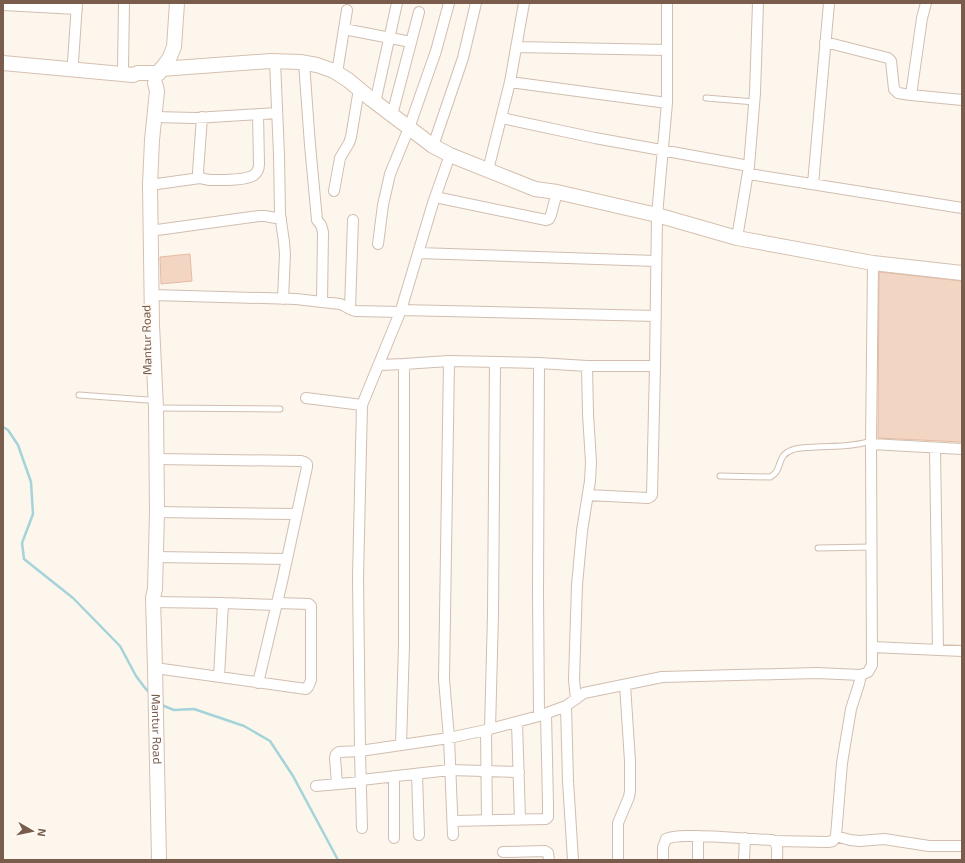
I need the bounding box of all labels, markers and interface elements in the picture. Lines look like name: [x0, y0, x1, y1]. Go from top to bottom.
street label: Mantur Road: [138, 305, 154, 375]
street label: Mantur Road: [150, 694, 165, 764]
north arrow: [12, 811, 52, 851]
text: N: [35, 828, 49, 838]

